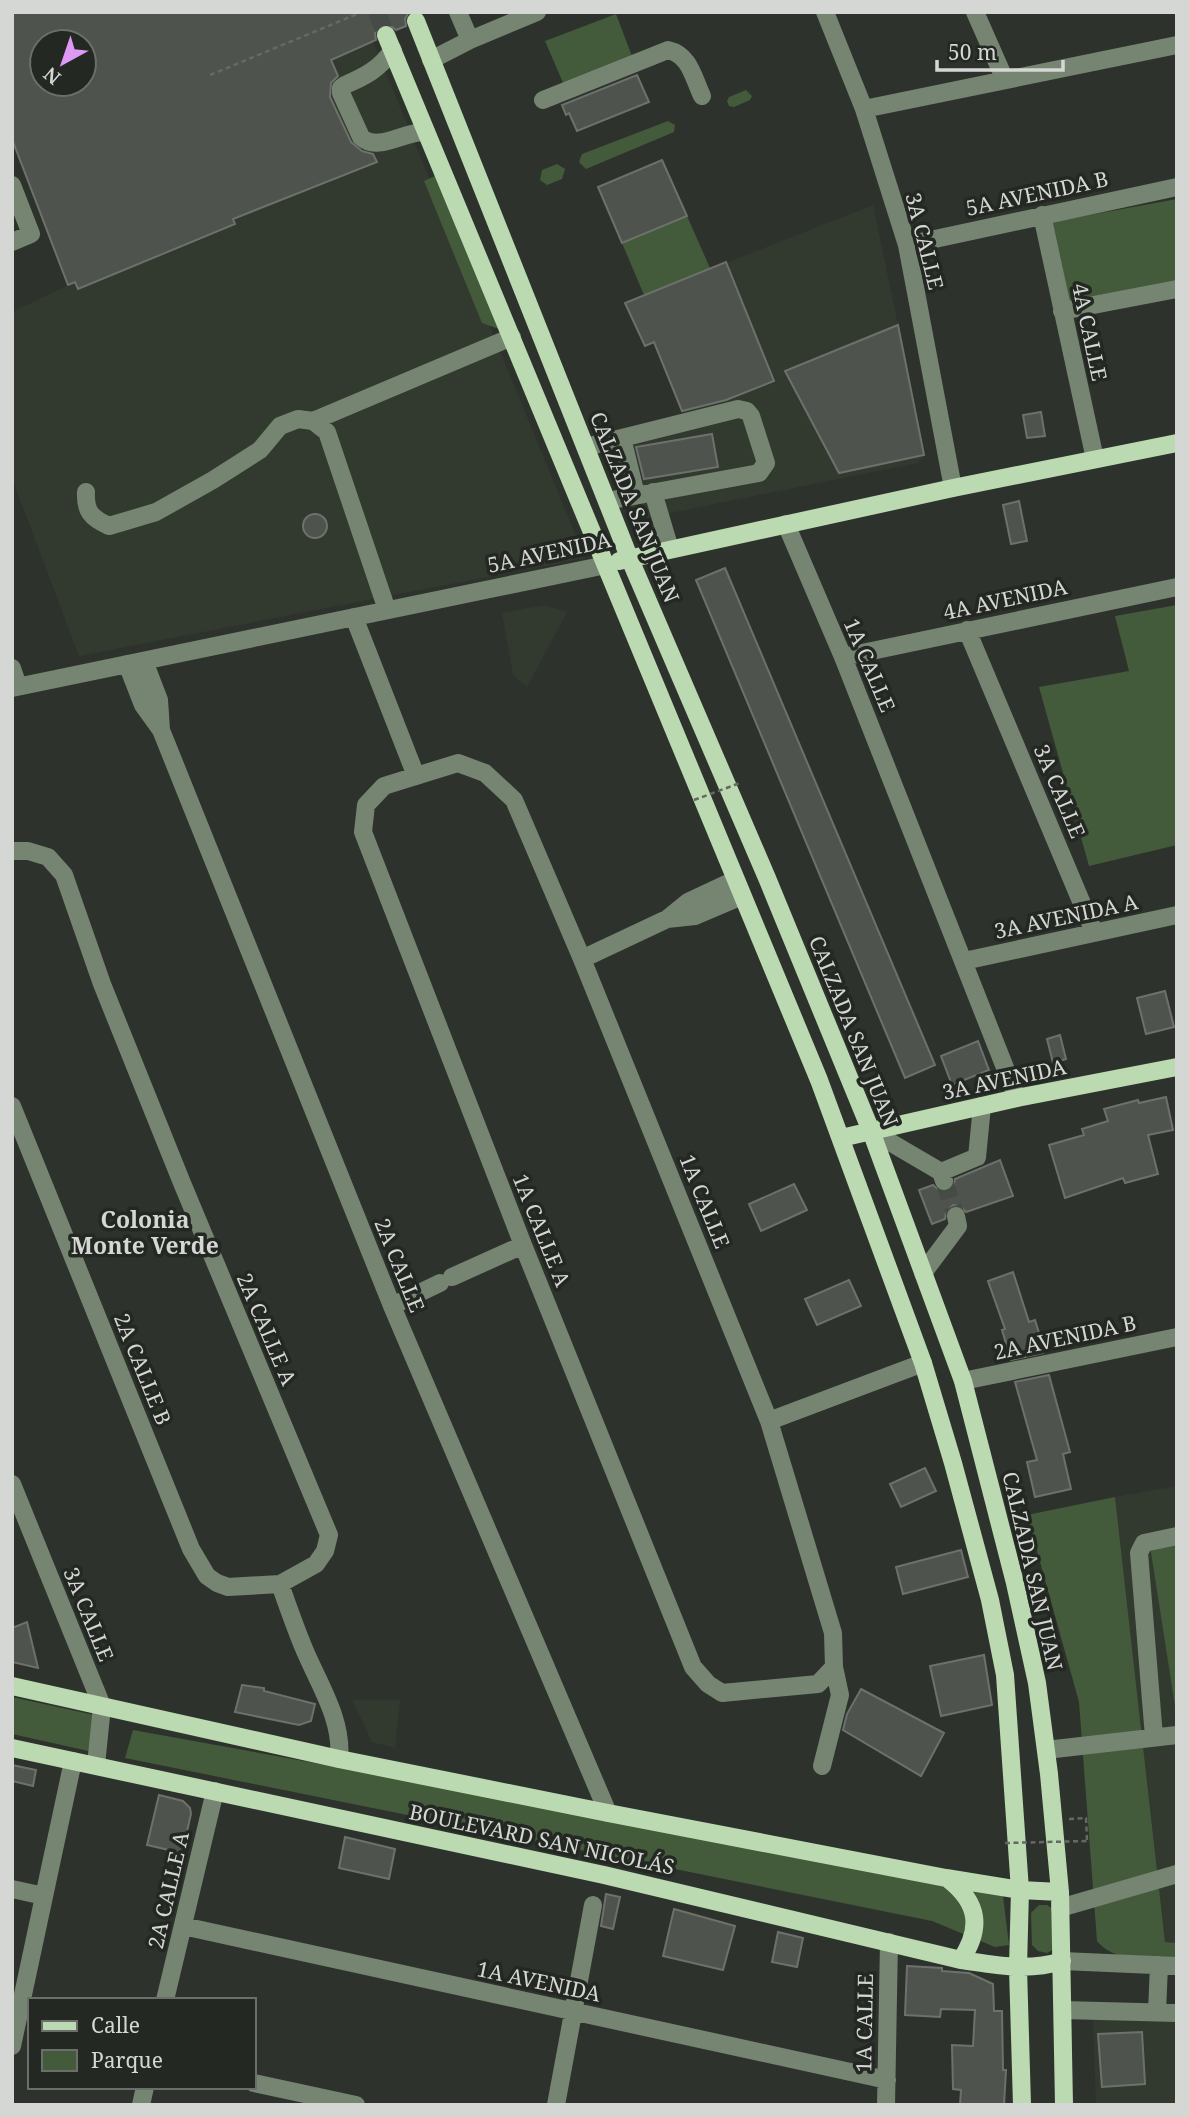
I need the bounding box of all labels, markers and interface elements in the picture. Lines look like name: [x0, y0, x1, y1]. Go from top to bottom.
north arrow: [28, 28, 98, 98]
scale bar: [937, 28, 1063, 72]
text: 50 m: [948, 38, 997, 66]
text: N: [38, 61, 66, 91]
street label: 5A AVENIDA B: [963, 164, 1111, 222]
street label: 3A CALLE: [899, 190, 951, 292]
street label: 4A CALLE: [1066, 281, 1114, 383]
street label: CALZADA SAN JUAN: [584, 407, 686, 607]
street label: 5A AVENIDA: [485, 525, 614, 579]
street label: 4A AVENIDA: [941, 572, 1070, 626]
street label: 1A CALLE: [838, 614, 902, 716]
street label: 3A CALLE: [1028, 740, 1092, 842]
street label: 3A AVENIDA A: [992, 887, 1141, 945]
street label: CALZADA SAN JUAN: [803, 931, 905, 1131]
street label: 3A AVENIDA: [940, 1052, 1069, 1106]
street label: 1A CALLE: [673, 1150, 737, 1252]
street label: 1A CALLE A: [507, 1169, 577, 1291]
district label: Colonia Monte Verde: [71, 1203, 219, 1261]
street label: 2A CALLE: [368, 1214, 432, 1316]
street label: 2A CALLE A: [231, 1269, 303, 1390]
street label: 2A AVENIDA B: [991, 1308, 1139, 1366]
street label: 2A CALLE B: [108, 1309, 178, 1429]
street label: CALZADA SAN JUAN: [996, 1469, 1070, 1673]
street label: 3A CALLE: [57, 1563, 121, 1665]
street label: BOULEVARD SAN NICOLÁS: [407, 1797, 677, 1881]
street label: 2A CALLE A: [141, 1829, 195, 1951]
street label: 1A AVENIDA: [475, 1954, 604, 2008]
street label: 1A CALLE: [849, 1973, 879, 2073]
legend: [28, 1998, 256, 2089]
text: Calle: [91, 2011, 140, 2039]
text: Parque: [91, 2046, 163, 2074]

